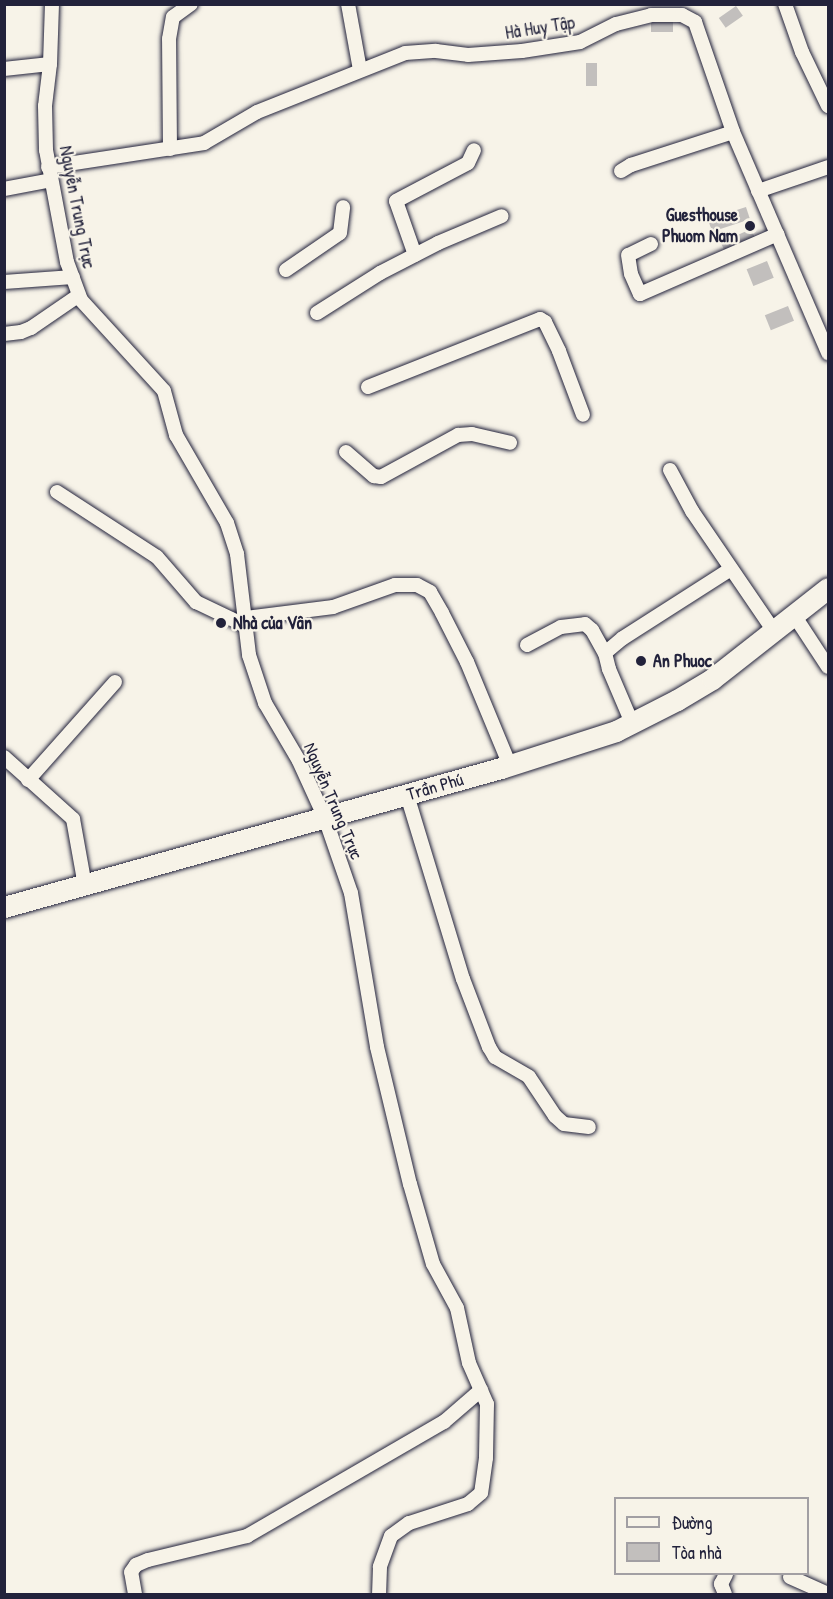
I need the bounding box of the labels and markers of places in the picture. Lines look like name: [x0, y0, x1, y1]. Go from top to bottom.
place label: Guesthouse Phuom Nam: [662, 205, 738, 248]
marker: Guesthouse Phuom Nam: [743, 219, 757, 233]
place label: Nhà của Vân: [233, 612, 312, 634]
marker: Nhà của Vân: [214, 616, 228, 630]
place label: An Phuoc: [653, 650, 712, 672]
marker: An Phuoc: [634, 654, 648, 668]

